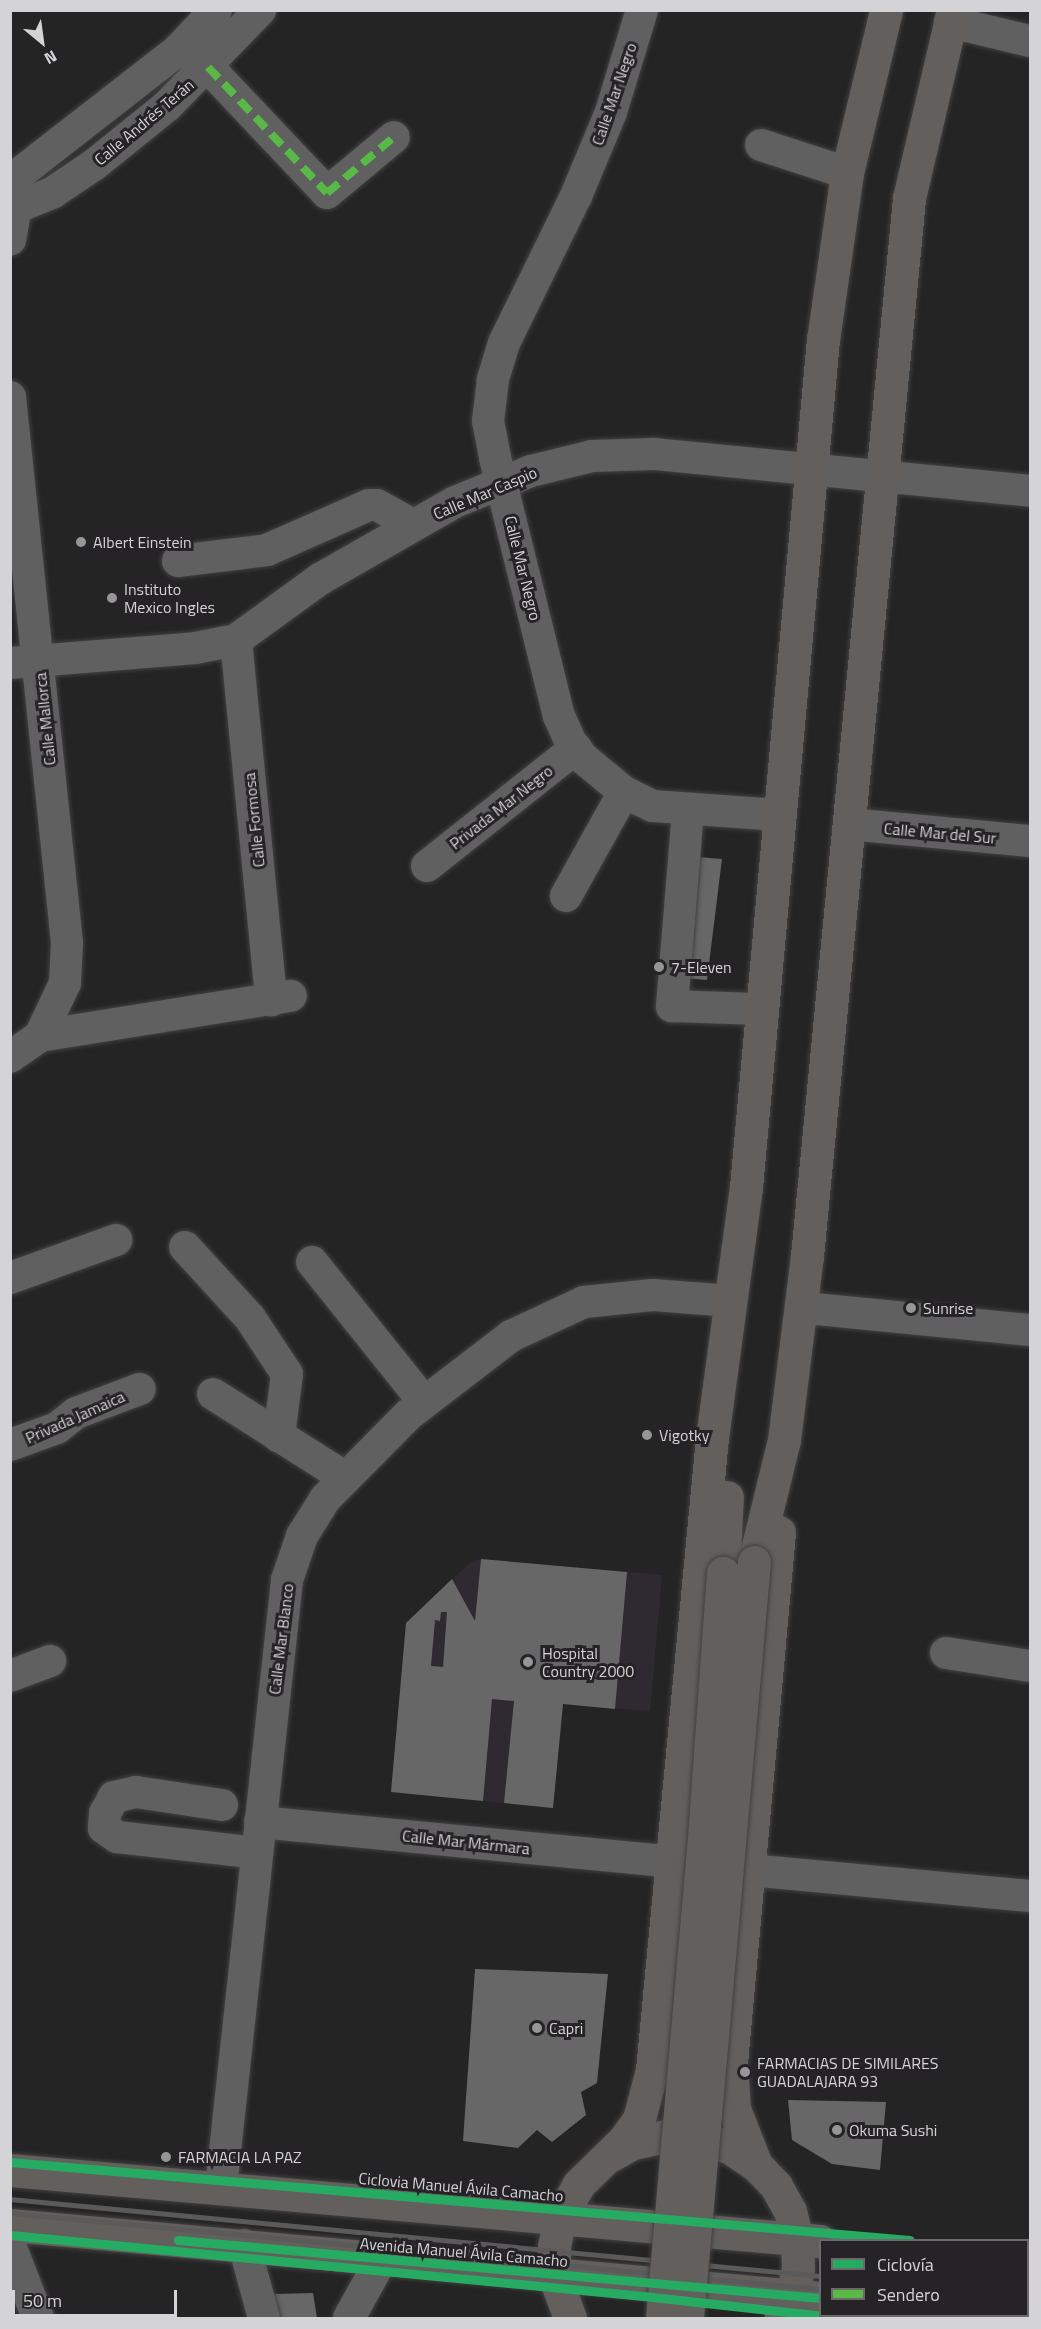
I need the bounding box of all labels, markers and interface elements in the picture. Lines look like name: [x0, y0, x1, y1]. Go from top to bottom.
north arrow: [12, 12, 72, 72]
street label: Calle Mar Negro: [587, 40, 641, 148]
text: N: [40, 45, 61, 71]
street label: Calle Andrés Terán: [90, 75, 198, 169]
street label: Calle Mar Caspio: [430, 463, 540, 523]
street label: Calle Mar Negro: [501, 514, 545, 622]
place label: Albert Einstein: [93, 532, 192, 552]
marker: Albert Einstein: [74, 535, 88, 549]
place label: Instituto Mexico Ingles: [124, 579, 215, 617]
marker: Instituto Mexico Ingles: [105, 591, 119, 605]
street label: Calle Mallorca: [31, 672, 59, 766]
street label: Privada Mar Negro: [446, 761, 556, 853]
street label: Calle Formosa: [239, 772, 269, 868]
street label: Calle Mar del Sur: [883, 819, 997, 847]
place label: 7-Eleven: [671, 957, 732, 977]
marker: 7-Eleven: [652, 960, 666, 974]
place label: Sunrise: [923, 1298, 973, 1318]
marker: Sunrise: [904, 1301, 918, 1315]
street label: Privada Jamaica: [22, 1387, 128, 1447]
place label: Vigotky: [659, 1425, 709, 1445]
marker: Vigotky: [640, 1428, 654, 1442]
street label: Calle Mar Blanco: [265, 1582, 297, 1696]
place label: Hospital Country 2000: [542, 1643, 634, 1681]
marker: Hospital Country 2000: [519, 1653, 537, 1671]
street label: Calle Mar Mármara: [401, 1826, 531, 1858]
place label: Capri: [549, 2018, 583, 2038]
marker: Capri: [530, 2021, 544, 2035]
place label: FARMACIAS DE SIMILARES GUADALAJARA 93: [757, 2053, 939, 2091]
marker: FARMACIAS DE SIMILARES GUADALAJARA 93: [738, 2065, 752, 2079]
place label: Okuma Sushi: [849, 2120, 937, 2140]
marker: Okuma Sushi: [830, 2123, 844, 2137]
place label: FARMACIA LA PAZ: [178, 2147, 302, 2167]
marker: FARMACIA LA PAZ: [159, 2150, 173, 2164]
street label: Ciclovia Manuel Ávila Camacho: [358, 2168, 564, 2206]
street label: Avenida Manuel Ávila Camacho: [359, 2233, 569, 2271]
legend: [819, 2239, 1029, 2317]
text: Ciclovía: [877, 2251, 934, 2278]
scale bar: [15, 2278, 180, 2316]
text: Sendero: [877, 2281, 940, 2308]
text: 50 m: [23, 2287, 62, 2314]

